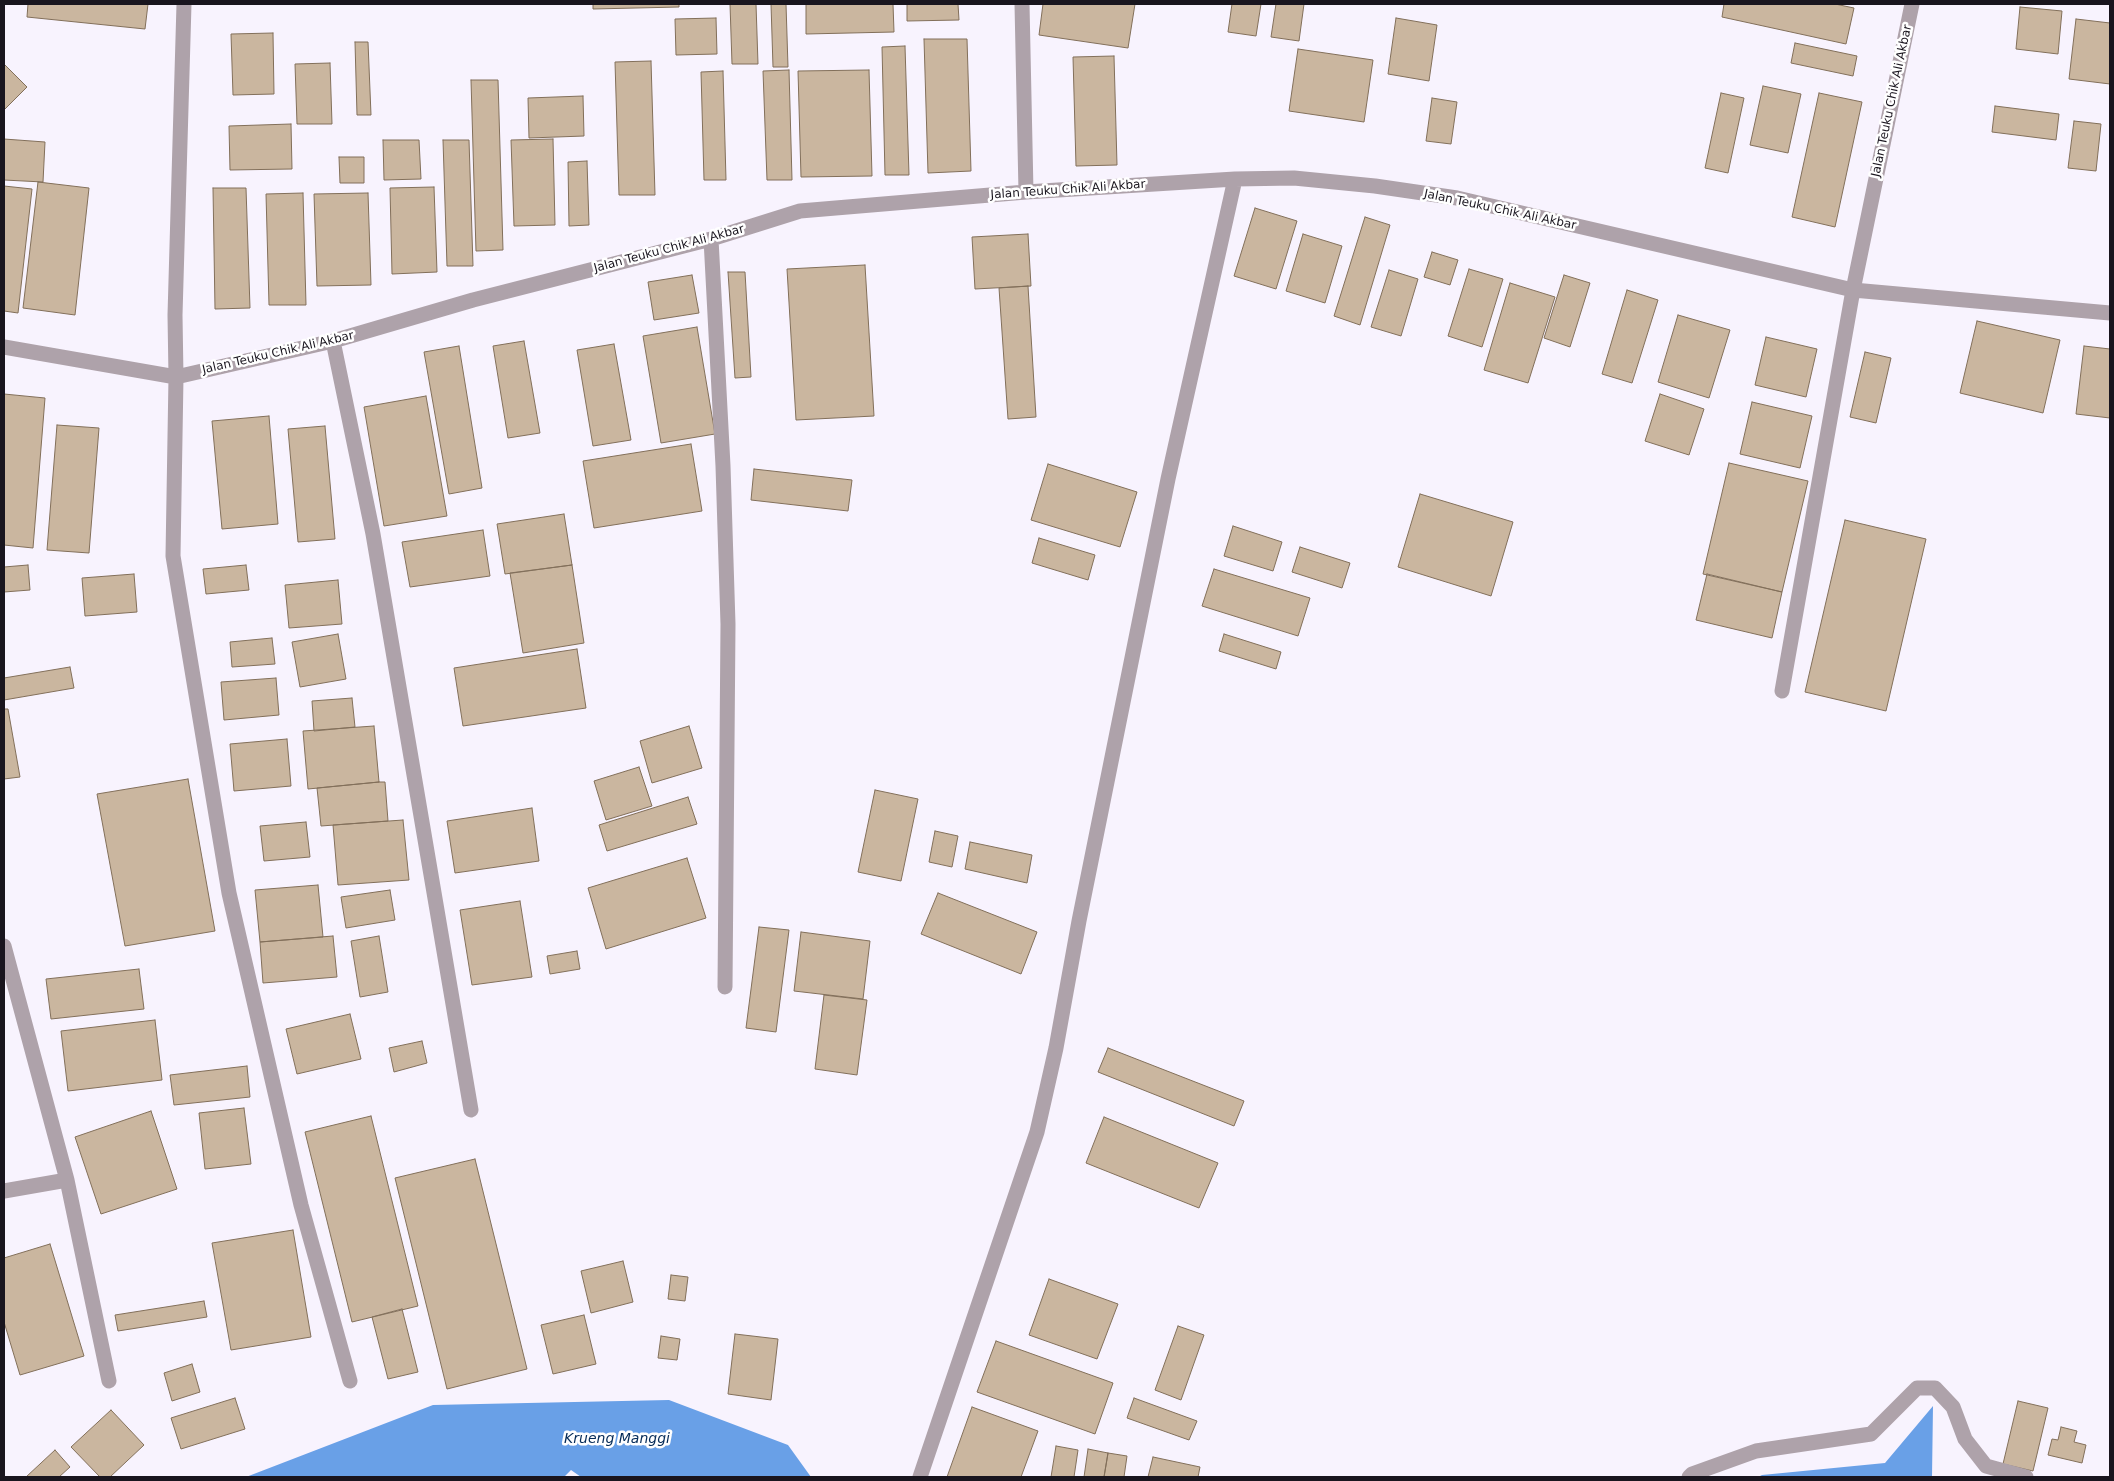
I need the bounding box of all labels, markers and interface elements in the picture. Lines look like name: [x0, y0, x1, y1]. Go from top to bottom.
street label: Jalan Teuku Chik Ali Akbar: [1869, 24, 1915, 178]
street label: Jalan Teuku Chik Ali Akbar: [990, 177, 1146, 203]
street label: Jalan Teuku Chik Ali Akbar: [1423, 187, 1577, 233]
street label: Jalan Teuku Chik Ali Akbar: [592, 222, 746, 276]
street label: Jalan Teuku Chik Ali Akbar: [201, 329, 355, 377]
water label: Krueng Manggi: [564, 1431, 670, 1447]

